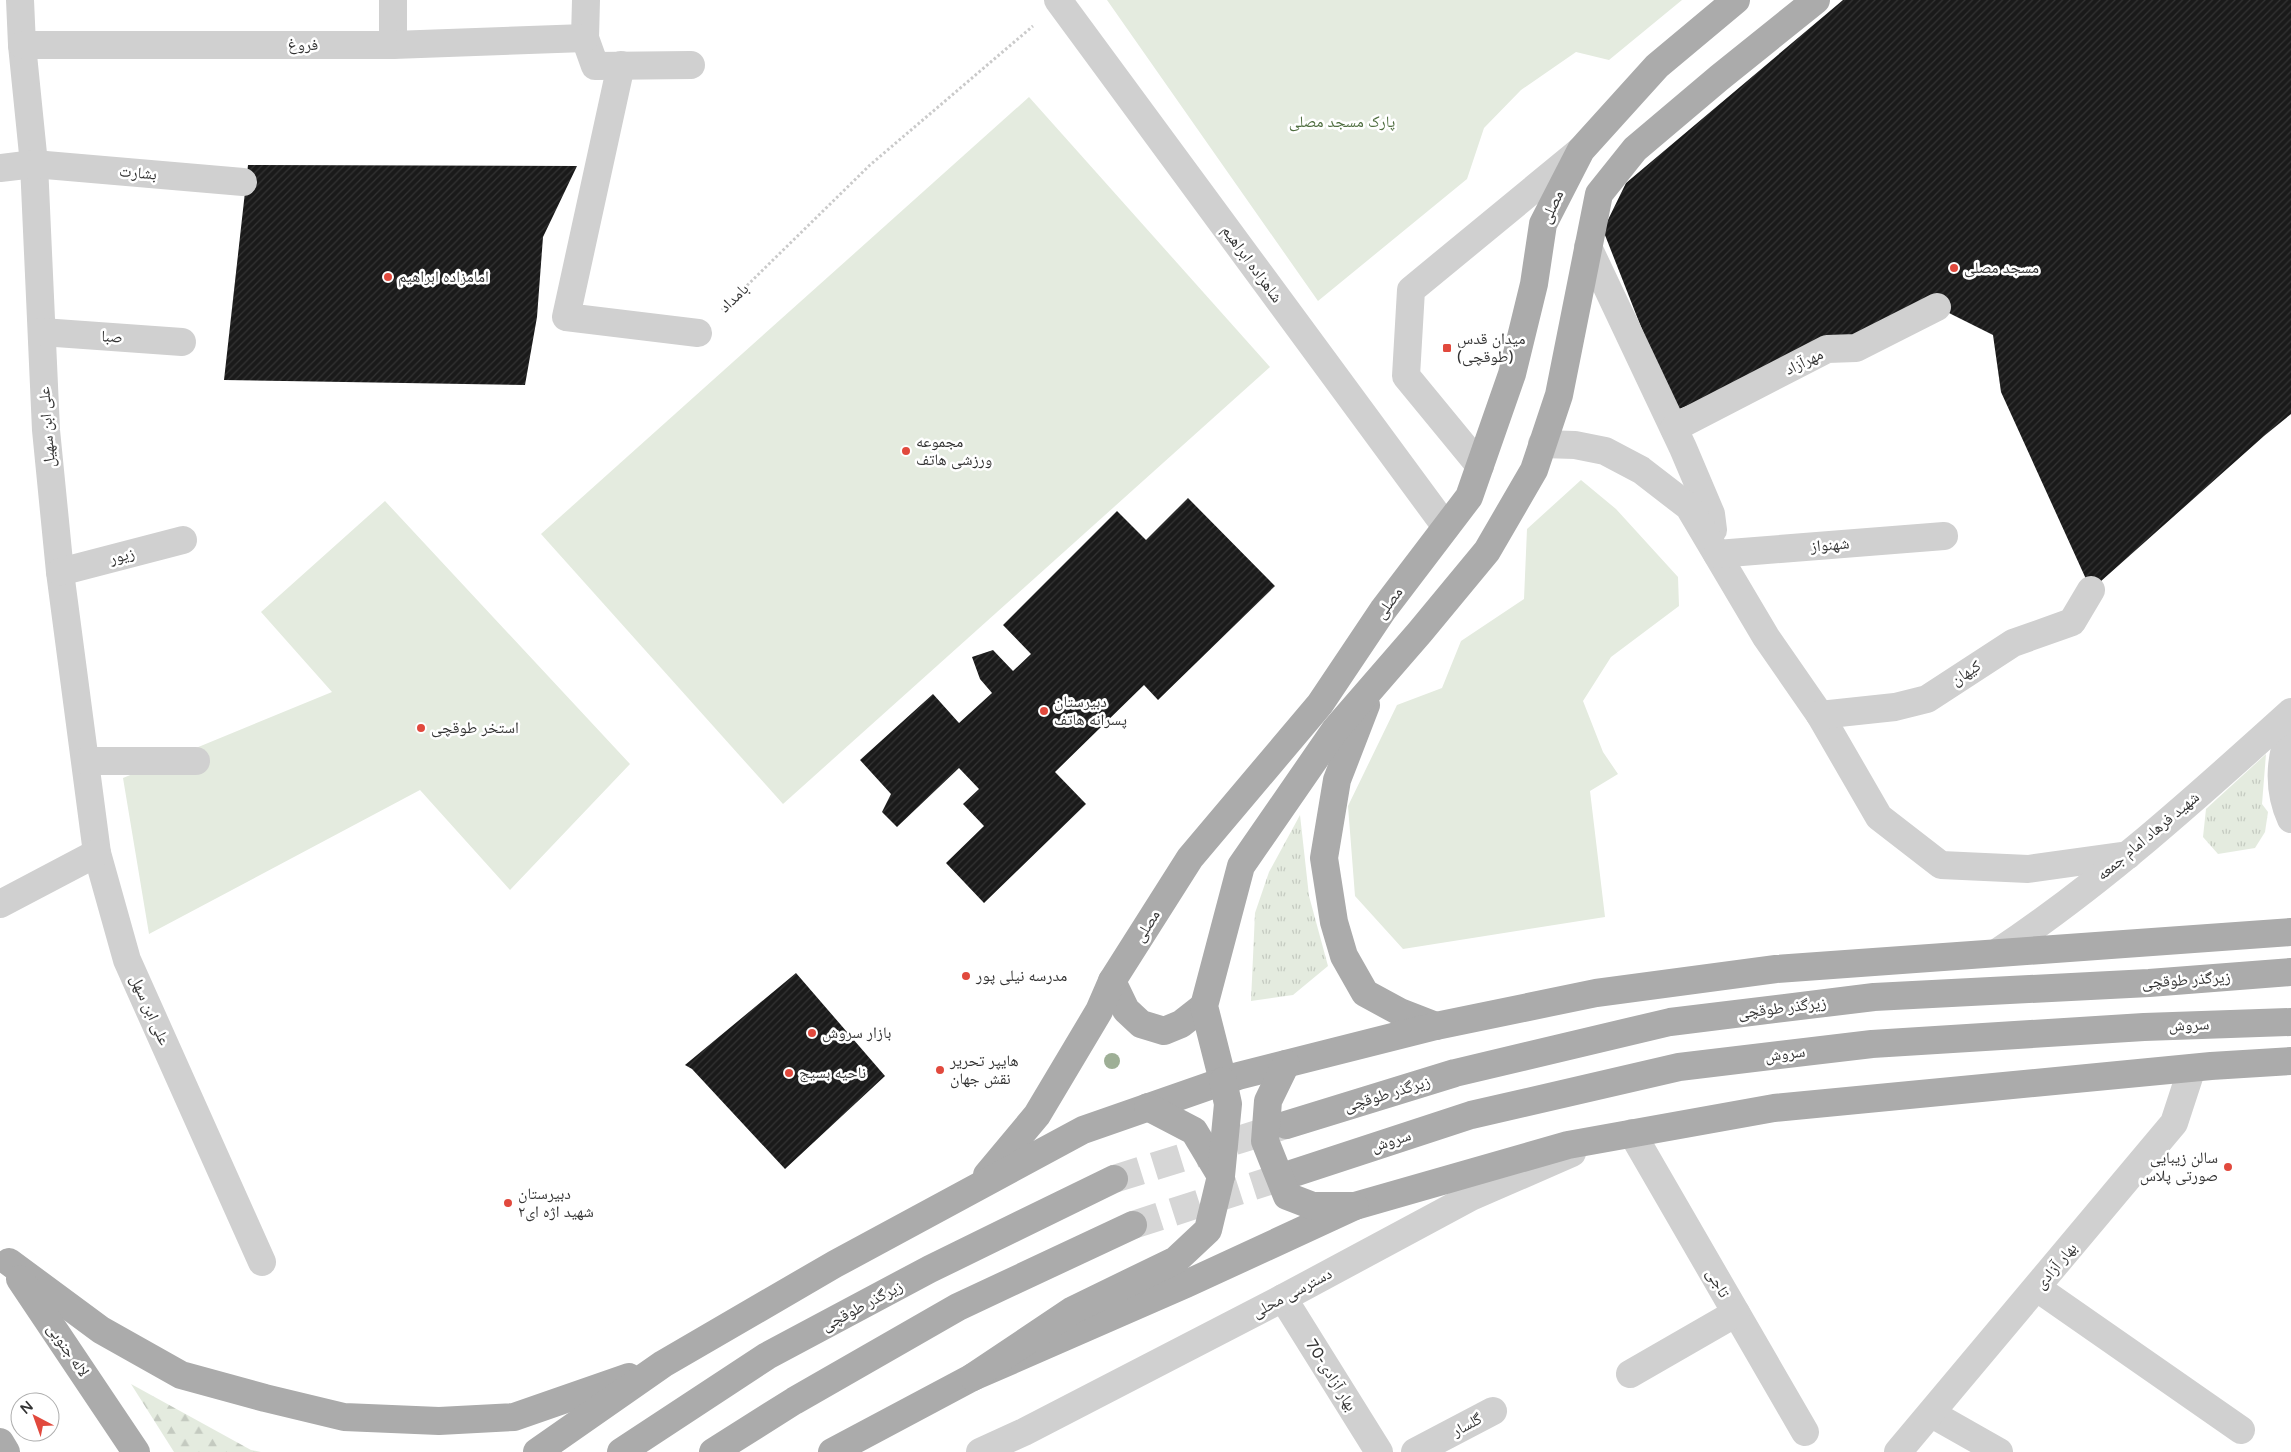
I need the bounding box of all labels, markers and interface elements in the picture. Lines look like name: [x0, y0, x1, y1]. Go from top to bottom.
street label: فروغ: [288, 35, 318, 55]
park label: پارک مسجد مصلی: [1289, 112, 1395, 132]
street label: بشارت: [118, 161, 158, 185]
street label: مصلی: [1536, 187, 1568, 227]
street label: شاهزاده ابراهیم: [1217, 221, 1287, 307]
place label: مسجد مصلی: [1964, 258, 2039, 278]
marker: مسجد مصلی: [1948, 262, 1960, 274]
place label: امامزاده ابراهیم: [398, 267, 489, 287]
marker: امامزاده ابراهیم: [382, 271, 394, 283]
street label: بامداد: [715, 279, 753, 317]
street label: صبا: [101, 326, 123, 348]
place label: میدان قدس (طوقچی): [1457, 329, 1526, 367]
marker: میدان قدس (طوقچی): [1441, 342, 1453, 354]
street label: مهرآزاد: [1782, 344, 1826, 380]
street label: علی ابن سهیل: [34, 386, 60, 468]
place label: مجموعه ورزشی هاتف: [916, 432, 992, 470]
marker: مجموعه ورزشی هاتف: [900, 445, 912, 457]
street label: شهنواز: [1809, 533, 1850, 557]
street label: زیور: [106, 543, 137, 569]
street label: مصلی: [1371, 583, 1407, 623]
street label: کیهان: [1947, 656, 1985, 690]
place label: دبیرستان پسرانه هاتف: [1054, 692, 1127, 730]
marker: دبیرستان پسرانه هاتف: [1038, 705, 1050, 717]
place label: استخر طوقچی: [431, 718, 519, 738]
marker: استخر طوقچی: [415, 722, 427, 734]
street label: شهید فرهاد امام جمعه: [2093, 787, 2203, 885]
street label: مصلی: [1129, 906, 1165, 946]
place label: مدرسه نیلی پور: [975, 966, 1067, 986]
street label: زیرگذر طوقچی: [2141, 967, 2231, 993]
marker: مدرسه نیلی پور: [960, 970, 972, 982]
street label: علی ابن سهل: [126, 972, 174, 1048]
street label: زیرگذر طوقچی: [1737, 993, 1827, 1023]
street label: سروش: [2168, 1014, 2210, 1036]
place label: بازار سروش: [822, 1023, 891, 1043]
marker: بازار سروش: [806, 1027, 818, 1039]
street label: سروش: [1764, 1042, 1806, 1066]
place label: هایپر تحریر نقش جهان: [949, 1051, 1019, 1089]
place label: ناحیه بسیج: [799, 1063, 866, 1083]
marker: هایپر تحریر نقش جهان: [934, 1064, 946, 1076]
marker: ناحیه بسیج: [783, 1067, 795, 1079]
street label: زیرگذر طوقچی: [1341, 1071, 1433, 1117]
street label: سروش: [1369, 1125, 1413, 1157]
place label: سالن زیبایی صورتی پلاس: [2140, 1148, 2218, 1186]
marker: سالن زیبایی صورتی پلاس: [2222, 1161, 2234, 1173]
place label: دبیرستان شهید اژه ای۲: [518, 1184, 594, 1222]
marker: دبیرستان شهید اژه ای۲: [502, 1197, 514, 1209]
street label: بهار آزادی: [2031, 1238, 2081, 1294]
street label: دسترسی محلی: [1248, 1264, 1336, 1322]
street label: تاجی: [1702, 1265, 1734, 1302]
street label: زیرگذر طوقچی: [818, 1276, 906, 1336]
street label: لاله جنوبی: [42, 1319, 94, 1381]
street label: 70-بهار آزادی: [1301, 1335, 1361, 1415]
north arrow: [10, 1392, 60, 1442]
text: N: [17, 1397, 37, 1418]
street label: گلسار: [1448, 1409, 1486, 1442]

